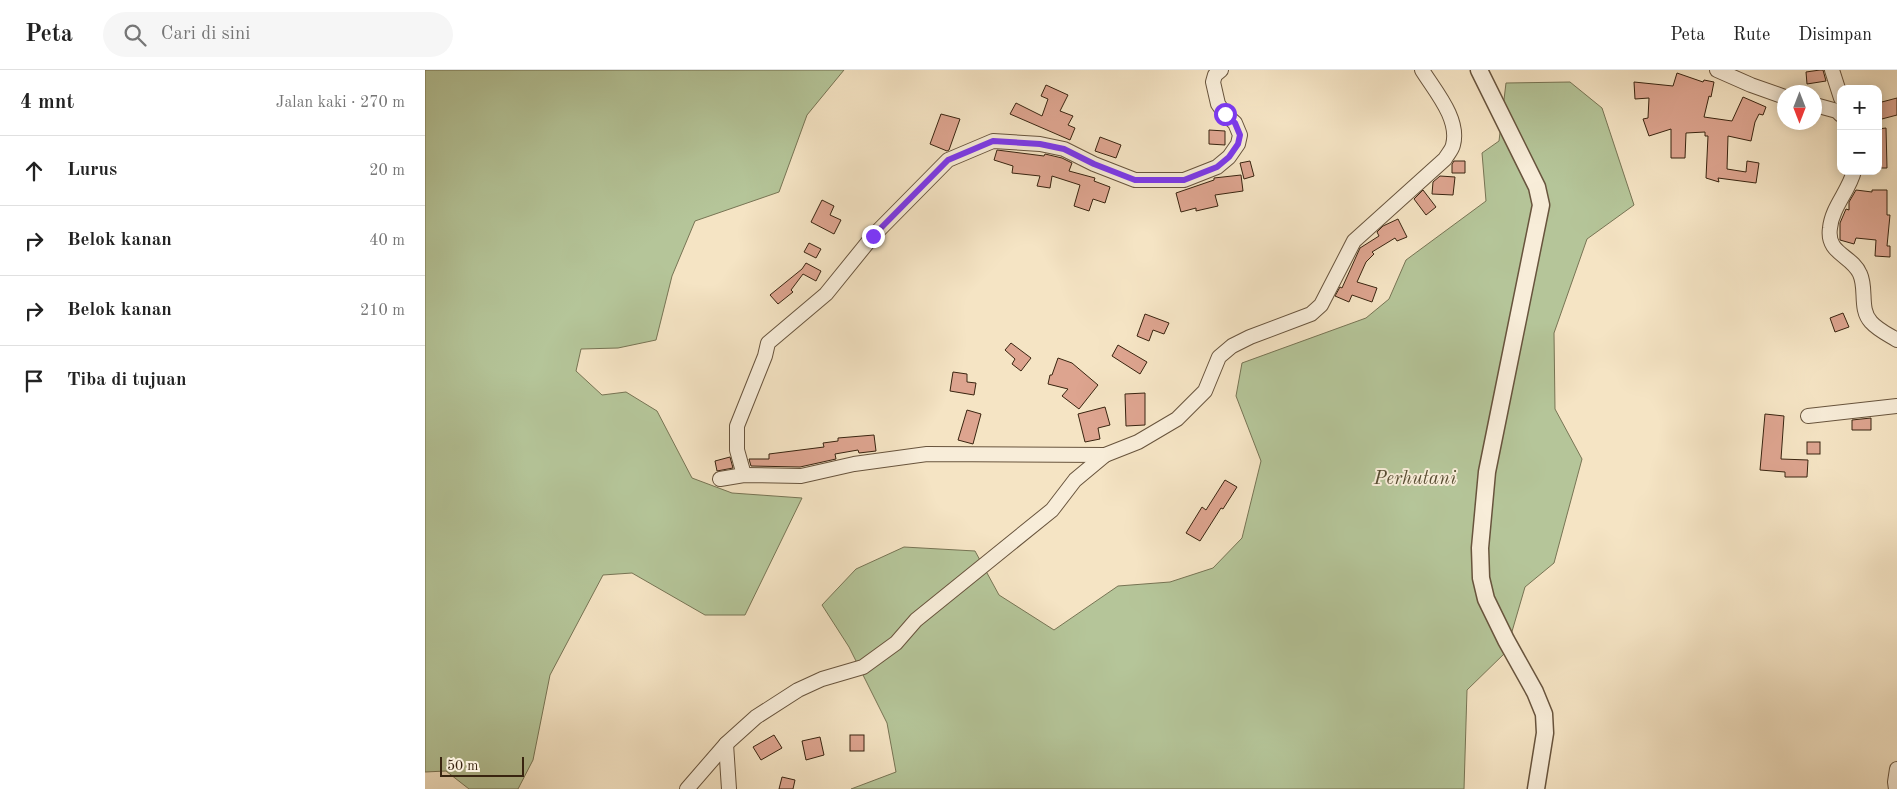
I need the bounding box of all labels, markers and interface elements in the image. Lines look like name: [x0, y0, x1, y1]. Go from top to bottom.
search box: [103, 12, 453, 57]
icon: search: [121, 21, 149, 49]
text: Peta: [25, 23, 73, 47]
text: Cari di sini: [161, 25, 250, 44]
text: Peta: [1670, 26, 1705, 44]
text: Rute: [1733, 26, 1770, 44]
text: Disimpan: [1798, 26, 1872, 44]
north arrow: [1777, 85, 1822, 130]
map controls: [1837, 85, 1882, 175]
button: +: [1837, 85, 1882, 130]
text: 4 mnt: [20, 92, 74, 113]
text: Jalan kaki · 270 m: [276, 95, 405, 111]
route start: [1214, 103, 1237, 126]
button: −: [1837, 130, 1882, 175]
icon: ahead: [20, 157, 48, 185]
text: Lurus: [67, 161, 117, 180]
text: 20 m: [369, 163, 405, 179]
route end: [862, 225, 885, 248]
icon: right: [20, 227, 48, 255]
text: Belok kanan: [67, 231, 172, 250]
text: 40 m: [369, 233, 405, 249]
icon: right: [20, 297, 48, 325]
text: Belok kanan: [67, 301, 172, 320]
text: 210 m: [360, 303, 405, 319]
icon: arrive: [20, 367, 48, 395]
text: Tiba di tujuan: [67, 371, 187, 390]
park label: Perhutani: [1373, 470, 1457, 489]
scale bar: [440, 754, 524, 777]
text: 50 m: [447, 759, 478, 773]

